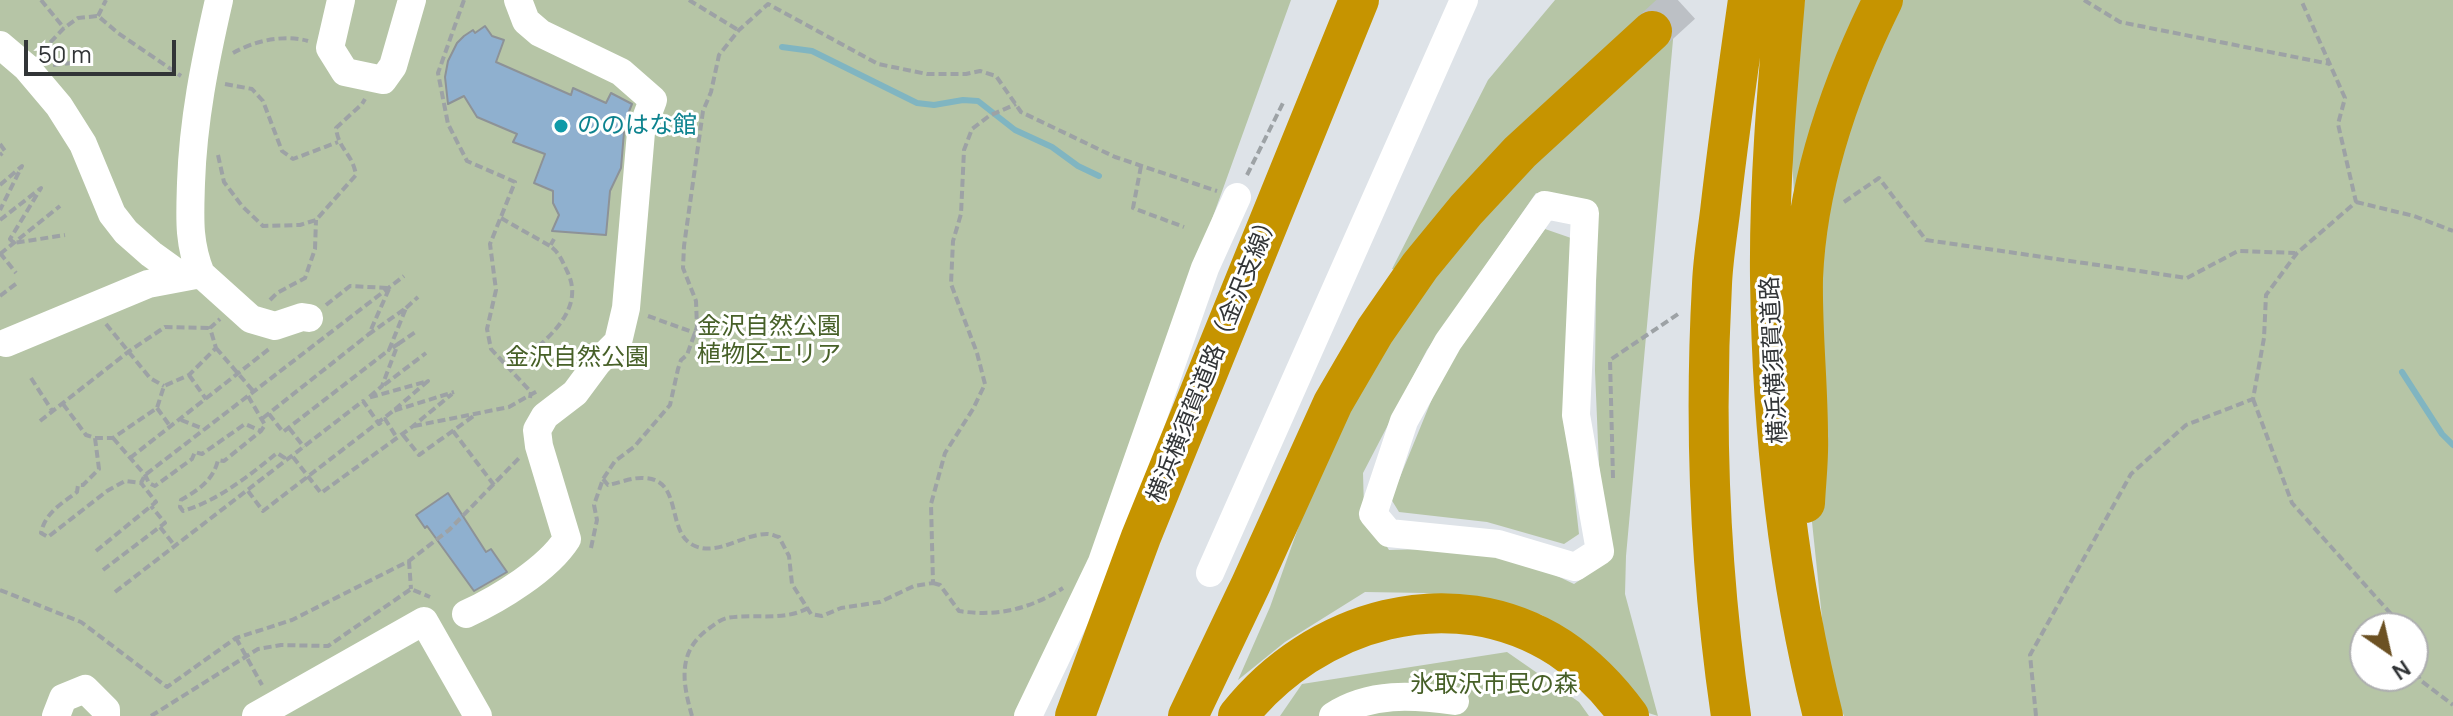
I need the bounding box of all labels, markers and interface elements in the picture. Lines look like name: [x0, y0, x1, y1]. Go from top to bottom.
scale bar: [28, 24, 180, 74]
text: 50 m: [38, 37, 92, 70]
place label: ののはな館: [577, 112, 697, 140]
marker: ののはな館: [552, 117, 570, 135]
street label: 横浜横須賀道路（金沢支線）: [1142, 207, 1286, 507]
street label: 横浜横須賀道路: [1756, 275, 1794, 445]
park label: 金沢自然公園 植物区エリア: [697, 313, 841, 369]
park label: 金沢自然公園: [505, 344, 649, 372]
north arrow: [2349, 612, 2429, 692]
text: N: [2386, 653, 2416, 687]
park label: 氷取沢市民の森: [1410, 671, 1578, 699]

